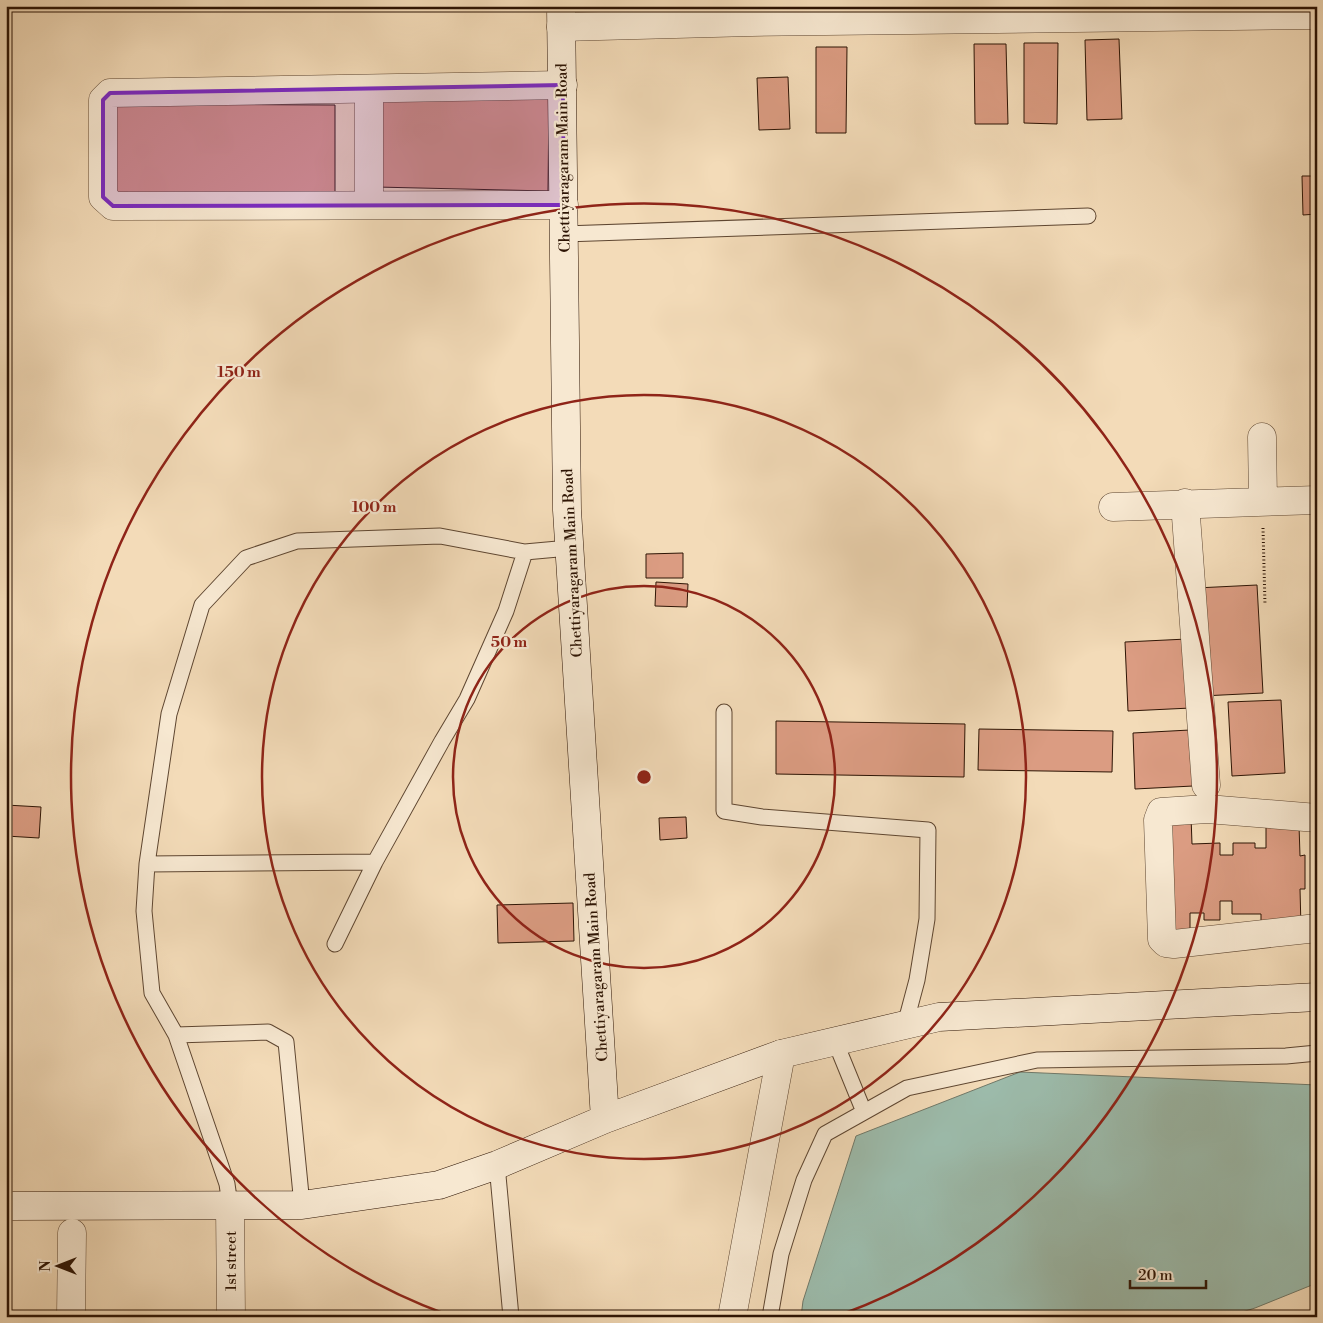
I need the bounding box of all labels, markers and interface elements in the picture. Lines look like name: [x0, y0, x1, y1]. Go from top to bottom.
street label: Chettiyaragaram Main Road: [552, 63, 575, 253]
text: 150 m: [217, 363, 261, 382]
street label: Chettiyaragaram Main Road: [558, 467, 587, 658]
text: 100 m: [352, 498, 397, 517]
text: 50 m: [491, 633, 527, 652]
centre of rings: [635, 768, 653, 786]
street label: Chettiyaragaram Main Road: [580, 871, 613, 1062]
street label: 1st street: [222, 1230, 241, 1291]
north arrow: [32, 1240, 82, 1290]
scale bar: [1130, 1258, 1207, 1290]
text: N: [37, 1260, 55, 1272]
text: 20 m: [1138, 1266, 1173, 1285]

